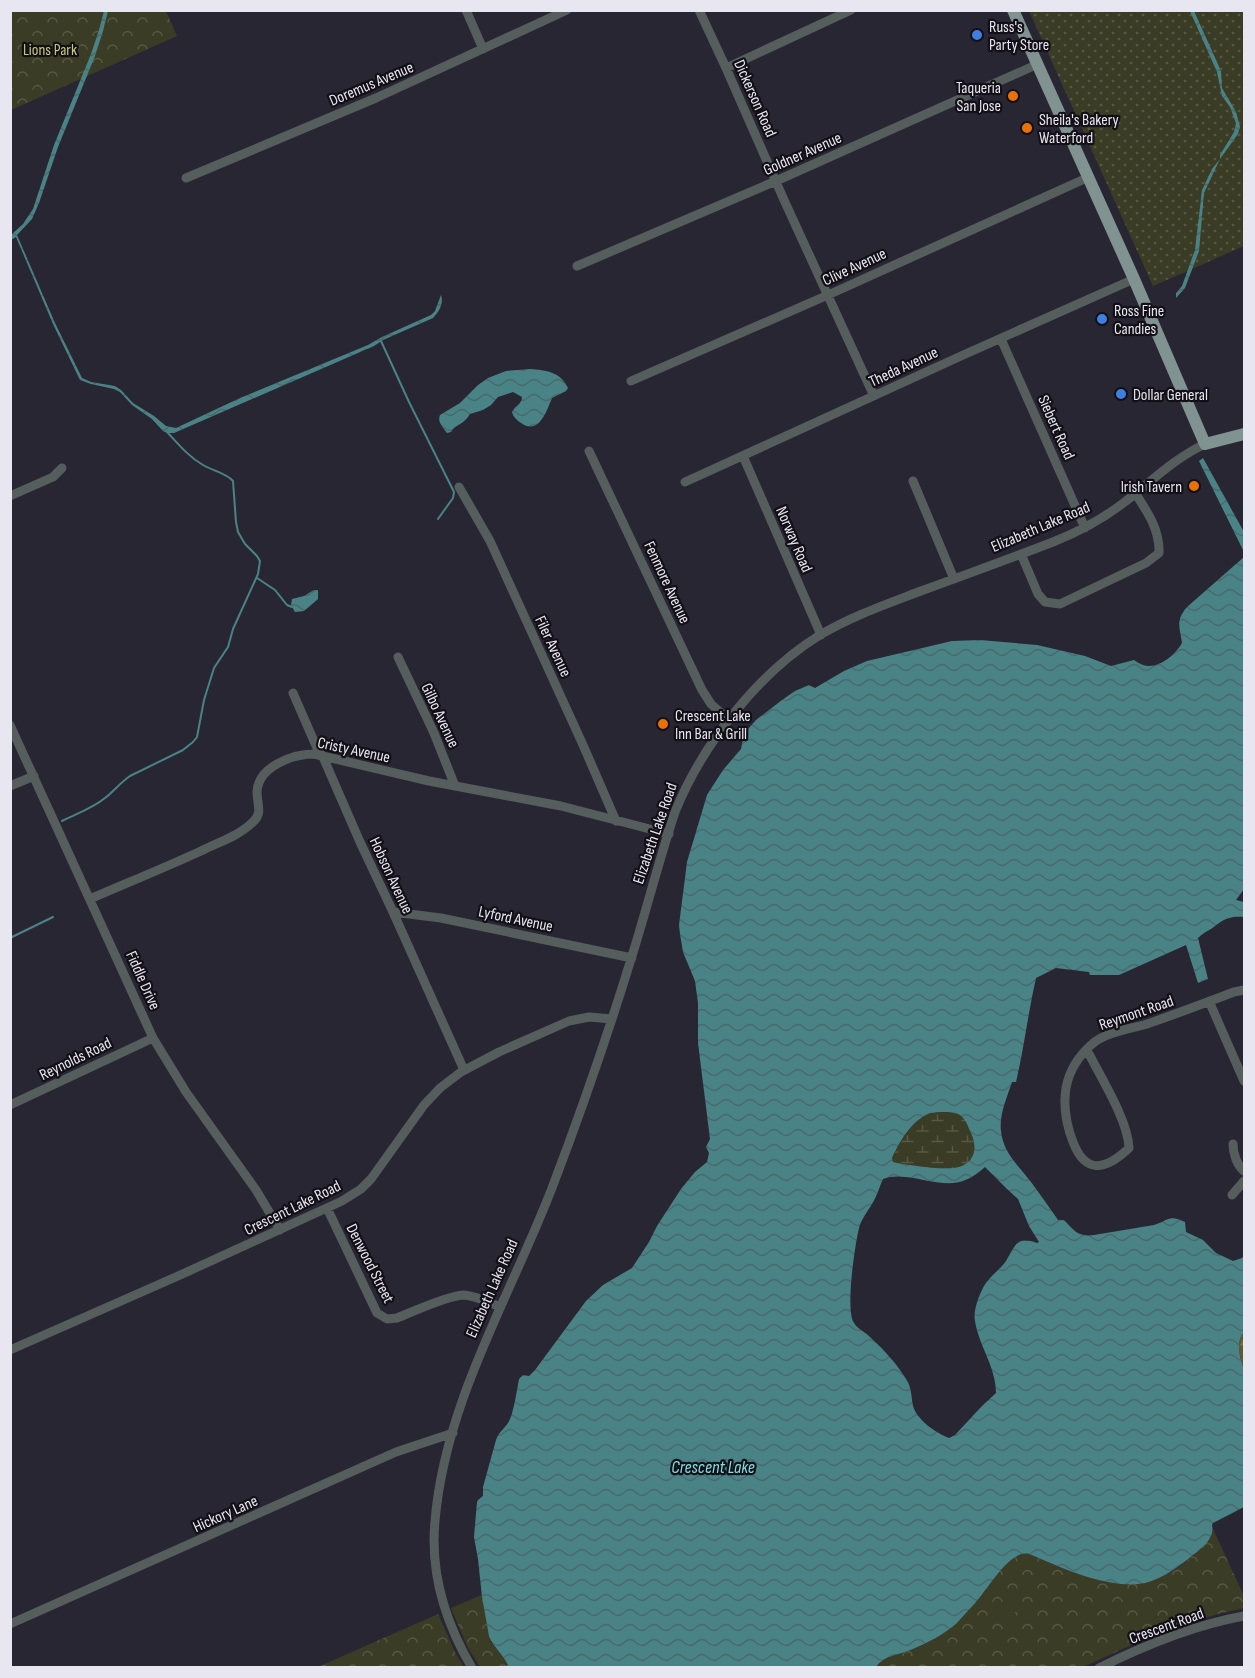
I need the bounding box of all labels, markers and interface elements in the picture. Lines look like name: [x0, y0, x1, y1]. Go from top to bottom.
place label: Russ's Party Store: [989, 18, 1049, 55]
marker: Russ's Party Store: [970, 28, 984, 42]
park label: Lions Park: [23, 41, 77, 60]
street label: Dickerson Road: [729, 57, 780, 140]
street label: Doremus Avenue: [327, 58, 417, 111]
place label: Taqueria San Jose: [956, 79, 1001, 116]
marker: Taqueria San Jose: [1006, 89, 1020, 103]
place label: Sheila's Bakery Waterford: [1039, 111, 1119, 148]
marker: Sheila's Bakery Waterford: [1020, 121, 1034, 135]
street label: Goldner Avenue: [760, 129, 845, 180]
street label: Clive Avenue: [820, 244, 890, 290]
place label: Ross Fine Candies: [1114, 302, 1164, 339]
marker: Ross Fine Candies: [1095, 312, 1109, 326]
street label: Theda Avenue: [866, 343, 941, 392]
place label: Dollar General: [1133, 386, 1208, 405]
marker: Dollar General: [1114, 387, 1128, 401]
street label: Siebert Road: [1033, 393, 1078, 463]
place label: Irish Tavern: [1121, 478, 1182, 497]
marker: Irish Tavern: [1187, 479, 1201, 493]
street label: Elizabeth Lake Road: [988, 498, 1093, 557]
street label: Norway Road: [771, 504, 816, 575]
street label: Fenmore Avenue: [639, 539, 694, 627]
street label: Filer Avenue: [530, 613, 575, 680]
street label: Gilbo Avenue: [416, 680, 463, 751]
place label: Crescent Lake Inn Bar & Grill: [675, 707, 751, 744]
marker: Crescent Lake Inn Bar & Grill: [656, 717, 670, 731]
street label: Cristy Avenue: [316, 734, 392, 767]
street label: Elizabeth Lake Road: [629, 780, 682, 887]
street label: Hobson Avenue: [365, 834, 417, 917]
street label: Lyford Avenue: [477, 902, 555, 937]
street label: Fiddle Drive: [121, 948, 164, 1013]
street label: Reymont Road: [1097, 992, 1176, 1035]
street label: Reynolds Road: [37, 1034, 115, 1085]
street label: Crescent Lake Road: [241, 1177, 344, 1240]
street label: Denwood Street: [342, 1221, 398, 1307]
street label: Elizabeth Lake Road: [462, 1236, 523, 1341]
water label: Crescent Lake: [671, 1457, 755, 1478]
street label: Hickory Lane: [190, 1492, 261, 1537]
street label: Crescent Road: [1127, 1604, 1206, 1649]

